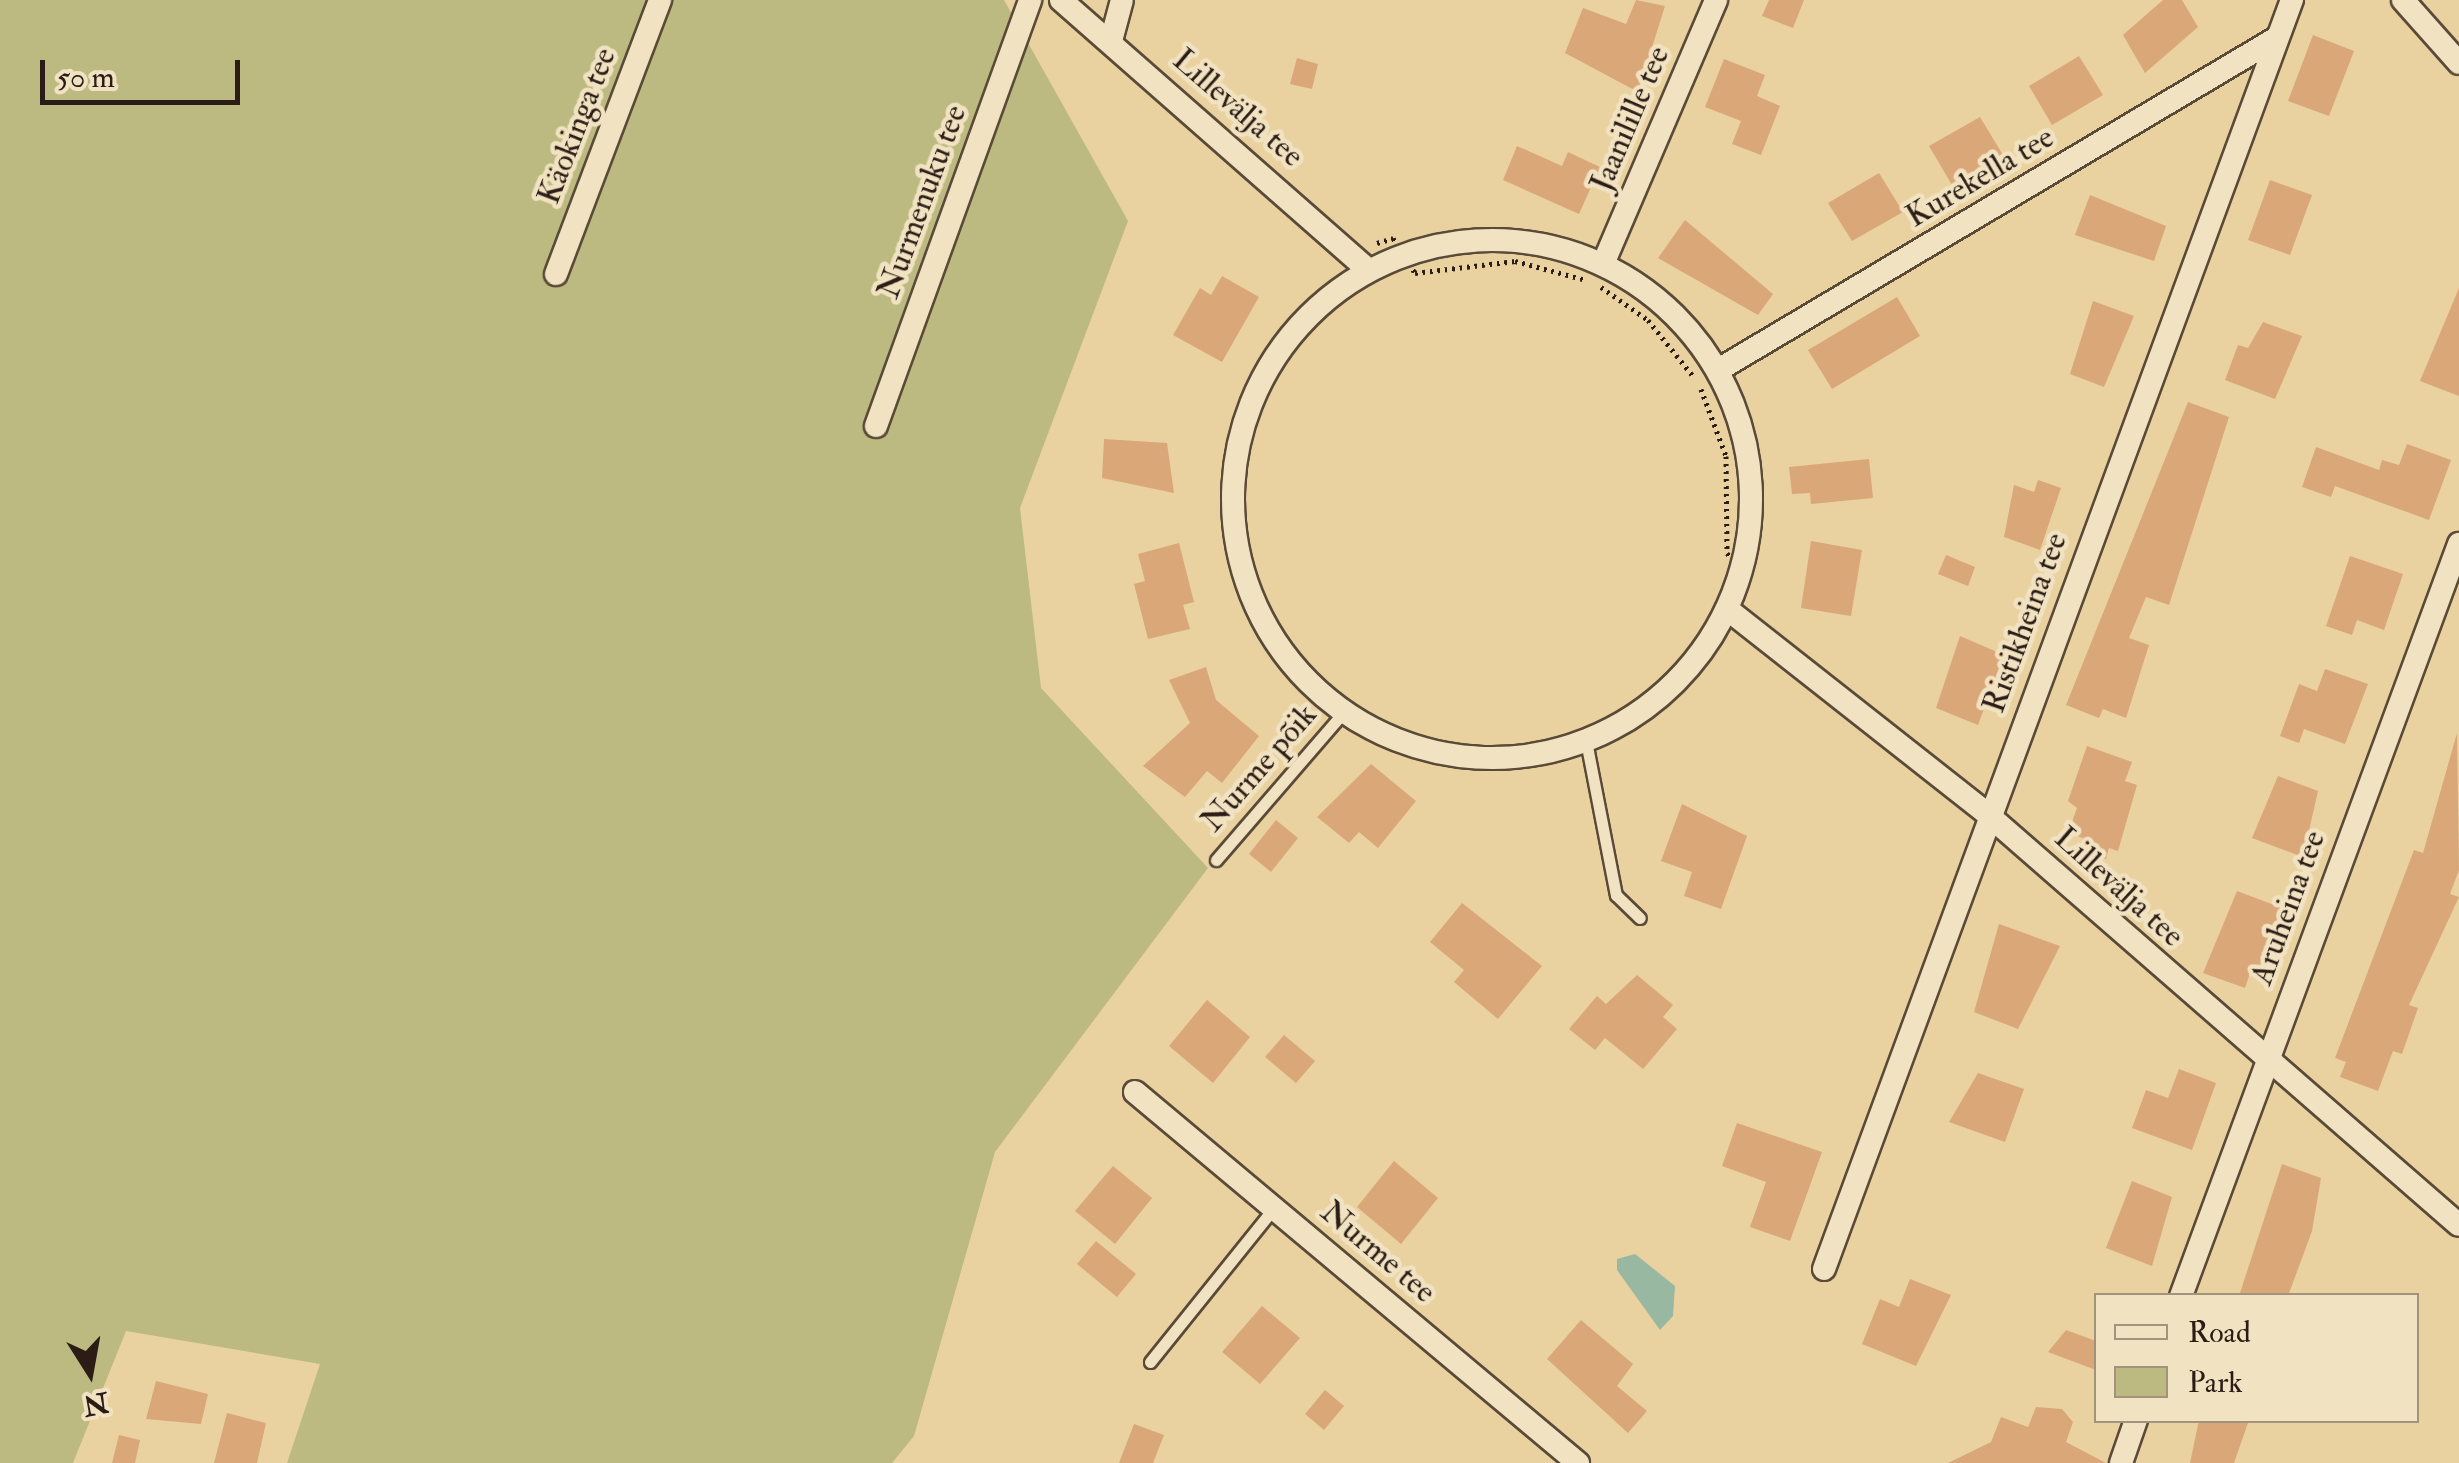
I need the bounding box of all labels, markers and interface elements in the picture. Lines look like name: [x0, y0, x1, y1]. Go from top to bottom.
scale bar: [45, 40, 245, 102]
street label: Lillevälja tee: [1165, 41, 1311, 175]
street label: Jaanilille tee: [1582, 41, 1678, 197]
street label: Käokinga tee: [530, 43, 624, 209]
text: 50 m: [57, 59, 115, 96]
street label: Nurmenuku tee: [869, 100, 975, 304]
street label: Kurekella tee: [1899, 118, 2061, 236]
street label: Ristikheina tee: [1975, 528, 2075, 718]
street label: Nurme põik: [1193, 696, 1325, 840]
street label: Lillevälja tee: [2046, 819, 2192, 955]
street label: Aruheina tee: [2242, 826, 2334, 990]
street label: Nurme tee: [1313, 1193, 1443, 1311]
legend: [2094, 1293, 2419, 1423]
text: Road: [2188, 1314, 2251, 1351]
north arrow: [40, 1323, 140, 1423]
text: Park: [2188, 1364, 2243, 1401]
text: N: [80, 1383, 111, 1423]

